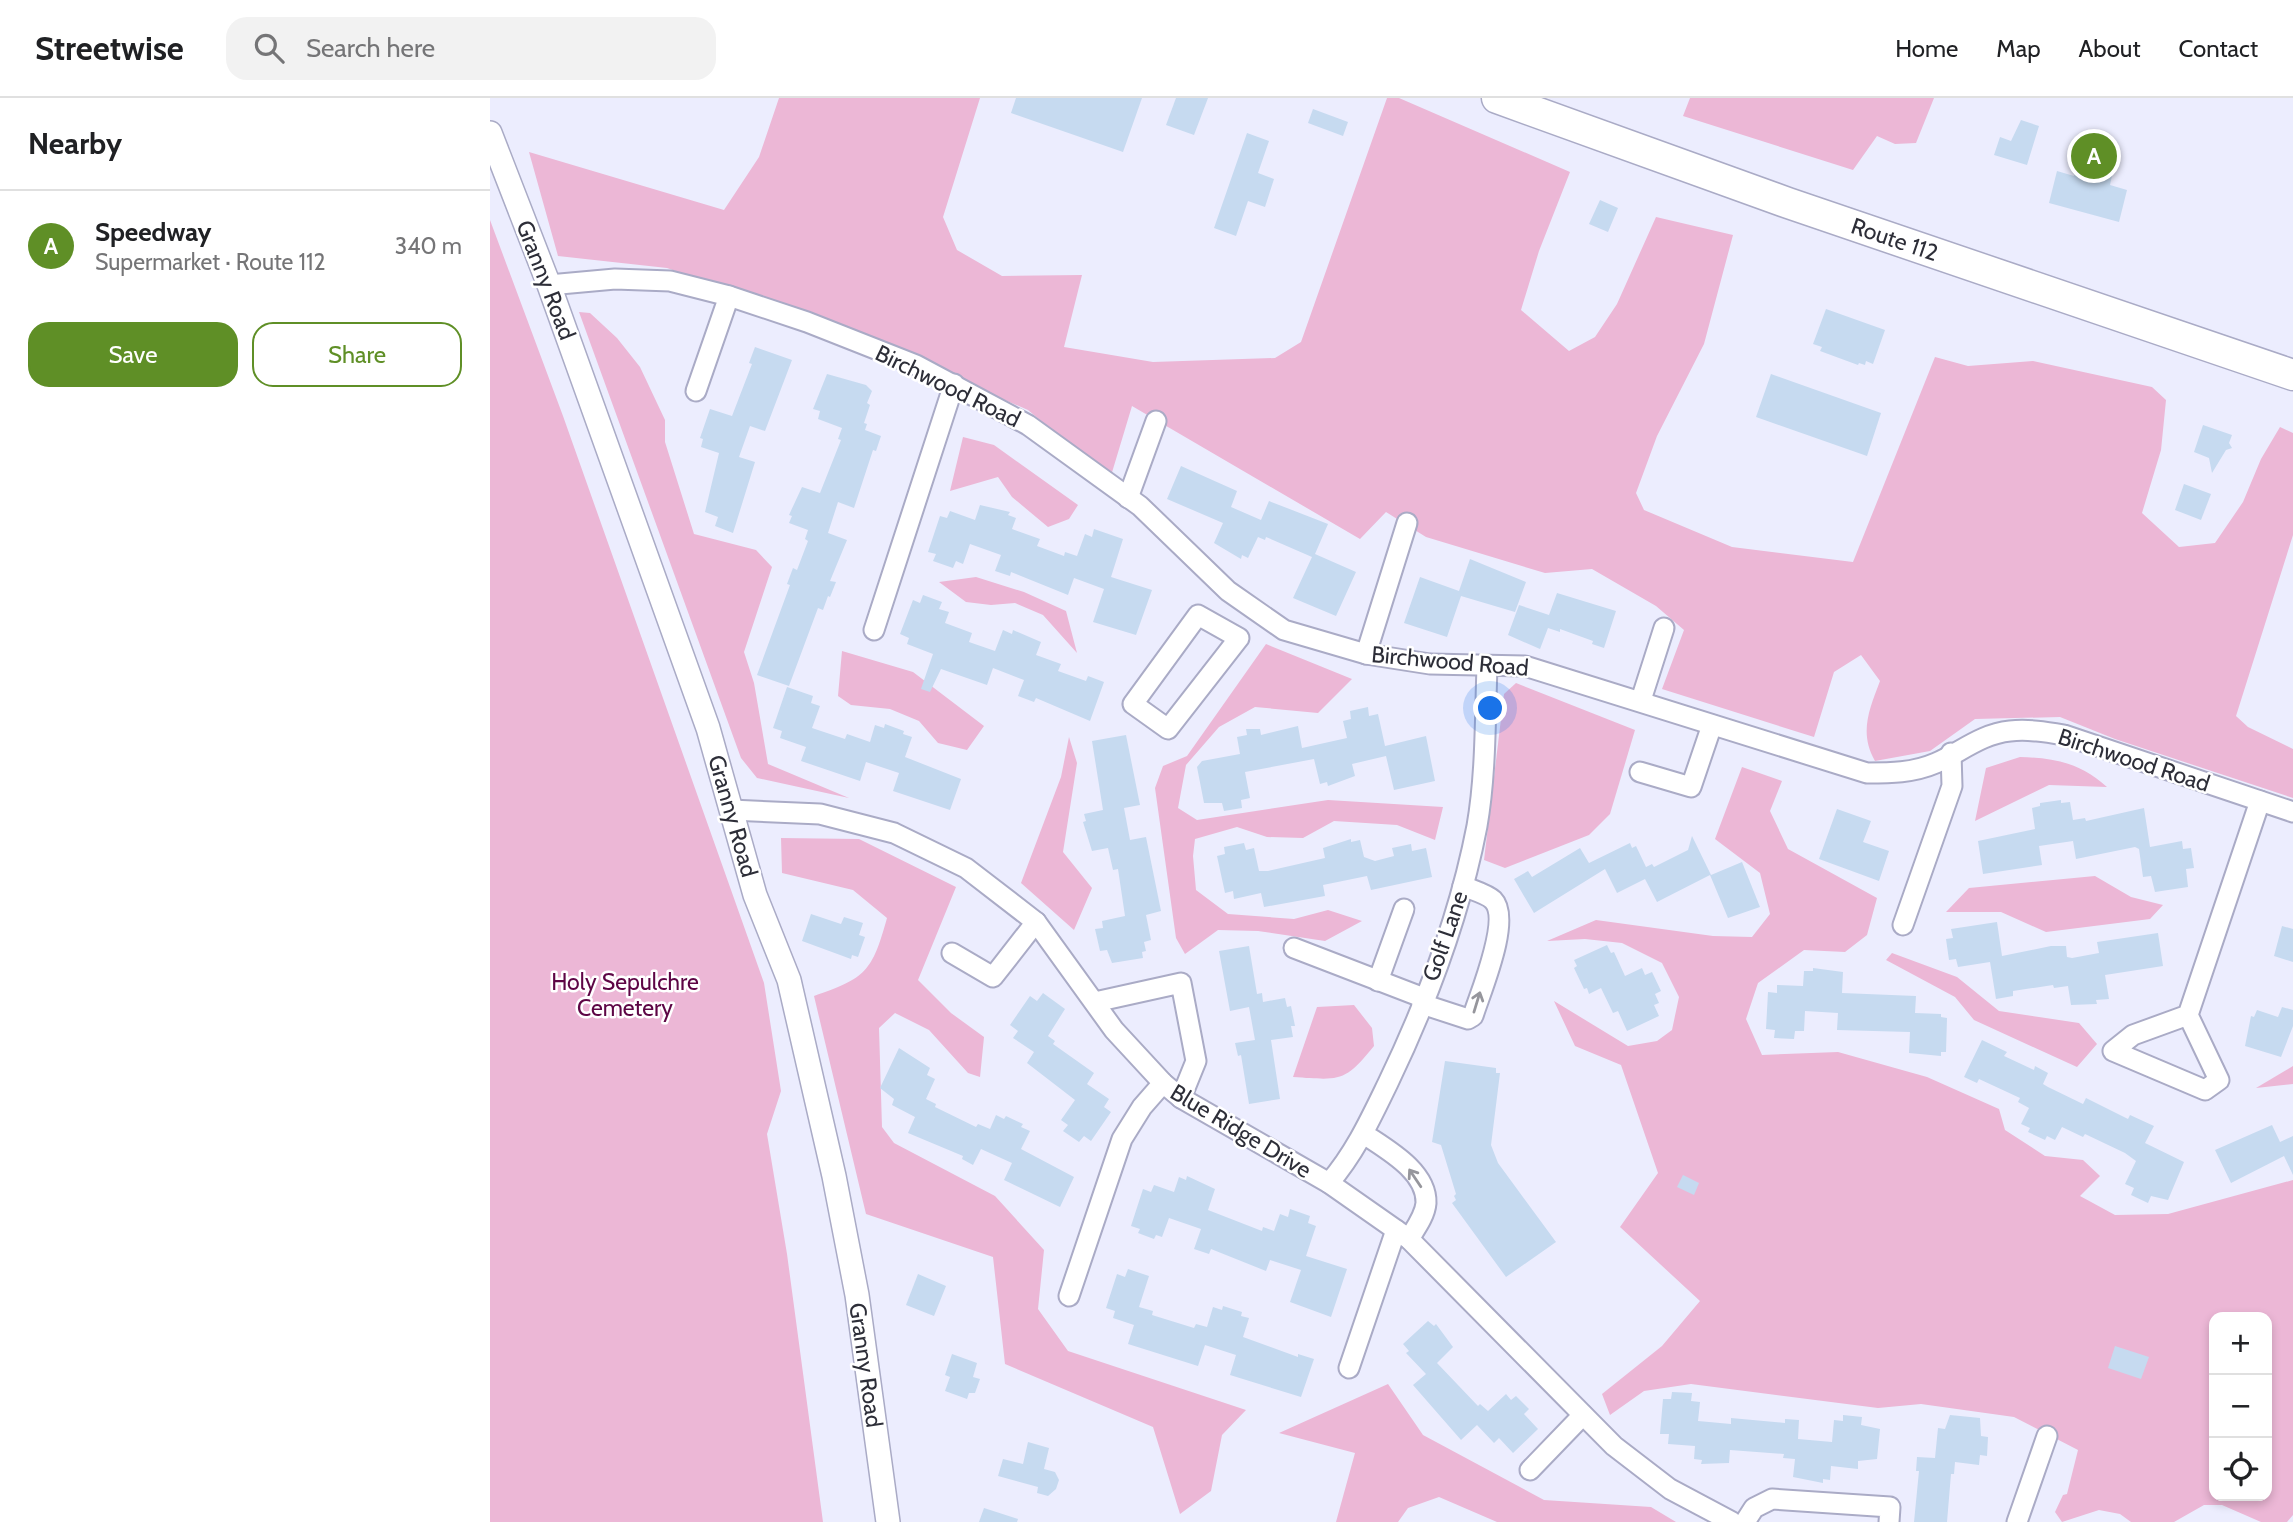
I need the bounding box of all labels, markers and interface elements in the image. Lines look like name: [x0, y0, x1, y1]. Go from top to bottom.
search box: [226, 17, 716, 80]
text: Streetwise: [35, 28, 184, 68]
icon: search: [250, 29, 288, 67]
text: Search here: [306, 32, 435, 64]
text: Home: [1895, 34, 1958, 63]
text: Map: [1996, 34, 2041, 63]
text: About: [2079, 34, 2141, 63]
text: Contact: [2179, 34, 2258, 63]
text: Nearby: [28, 125, 122, 162]
pin: A: [2071, 130, 2117, 182]
street label: Route 112: [1848, 212, 1942, 267]
text: Speedway: [95, 216, 212, 248]
street label: Granny Road: [510, 216, 582, 344]
text: A: [44, 232, 58, 260]
text: 340 m: [395, 232, 462, 260]
text: Supermarket · Route 112: [95, 248, 326, 276]
button: Save: [28, 322, 238, 387]
button: Share: [252, 322, 462, 387]
street label: Birchwood Road: [871, 339, 1025, 433]
street label: Birchwood Road: [1370, 640, 1530, 682]
your location: [1473, 691, 1507, 725]
street label: Birchwood Road: [2055, 722, 2213, 798]
street label: Granny Road: [702, 752, 764, 880]
street label: Golf Lane: [1417, 887, 1474, 985]
park label: Holy Sepulchre Cemetery: [551, 968, 699, 1022]
one-way arrow: [1472, 992, 1484, 1014]
street label: Blue Ridge Drive: [1165, 1078, 1317, 1184]
one-way arrow: [1408, 1169, 1422, 1188]
street label: Granny Road: [843, 1301, 889, 1429]
map controls: [2209, 1312, 2272, 1501]
button: +: [2209, 1312, 2272, 1375]
button: −: [2209, 1375, 2272, 1438]
button: locate: [2209, 1438, 2272, 1501]

